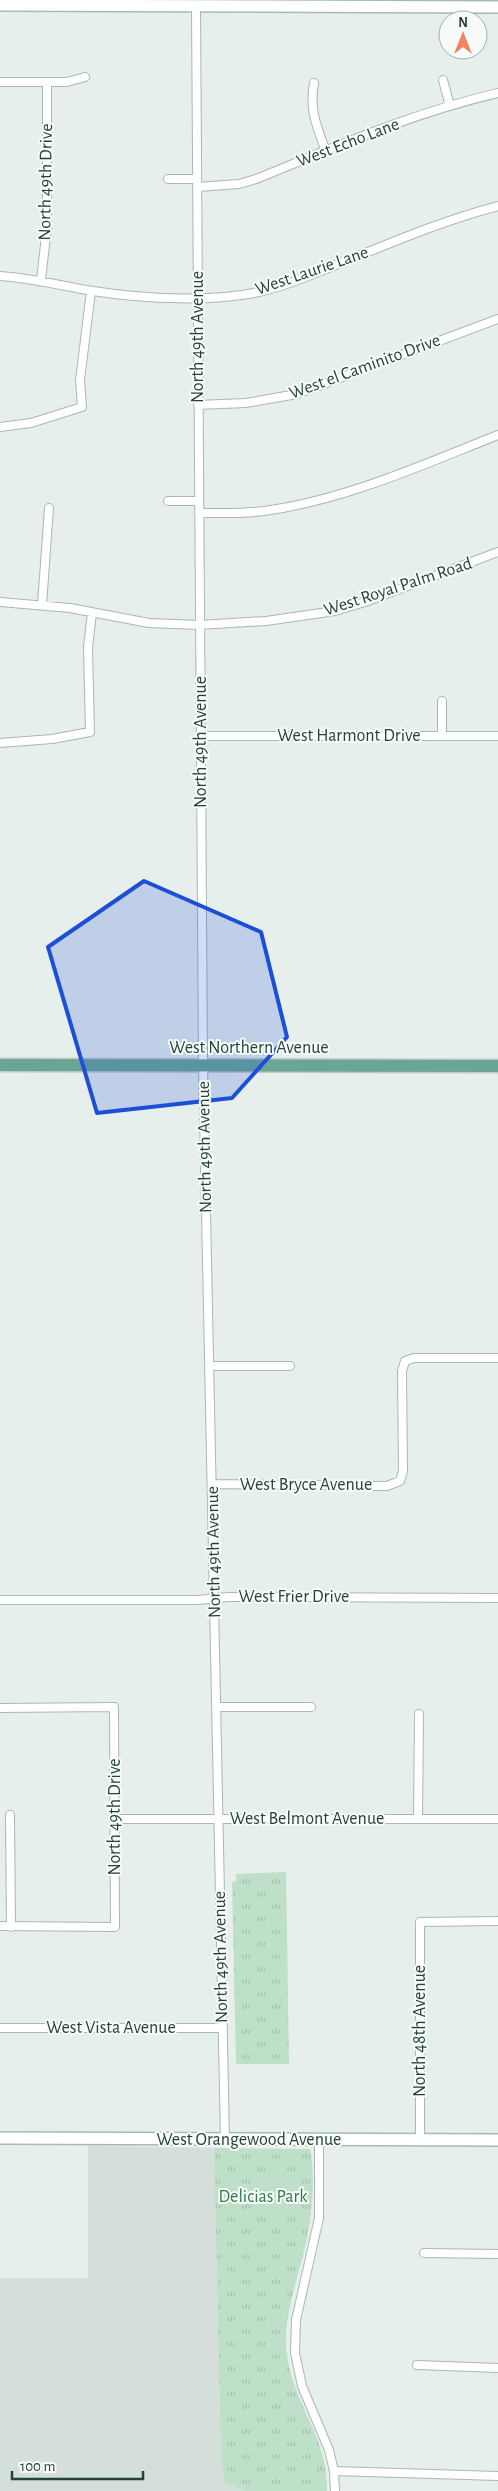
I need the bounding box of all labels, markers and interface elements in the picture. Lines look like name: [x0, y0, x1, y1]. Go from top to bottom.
north arrow: [438, 10, 488, 60]
text: N: [458, 16, 468, 30]
street label: West Echo Lane: [294, 115, 402, 171]
street label: North 49th Drive: [36, 123, 56, 241]
street label: West Laurie Lane: [253, 243, 371, 299]
street label: North 49th Avenue: [189, 271, 207, 403]
street label: West el Caminito Drive: [287, 331, 443, 403]
street label: West Royal Palm Road: [322, 555, 474, 619]
street label: North 49th Avenue: [192, 676, 210, 808]
street label: West Harmont Drive: [277, 727, 421, 745]
street label: West Northern Avenue: [169, 1039, 329, 1057]
street label: North 49th Avenue: [195, 1081, 215, 1213]
street label: West Bryce Avenue: [240, 1476, 372, 1494]
street label: North 49th Avenue: [204, 1486, 224, 1618]
street label: West Frier Drive: [239, 1588, 349, 1606]
street label: North 49th Drive: [106, 1758, 124, 1876]
street label: West Belmont Avenue: [230, 1810, 384, 1828]
street label: North 49th Avenue: [211, 1891, 231, 2023]
street label: North 48th Avenue: [411, 1965, 429, 2097]
street label: West Vista Avenue: [46, 2019, 176, 2037]
street label: West Orangewood Avenue: [157, 2131, 341, 2149]
park label: Delicias Park: [218, 2188, 308, 2206]
scale bar: [12, 2448, 144, 2480]
text: 100 m: [20, 2459, 55, 2474]

